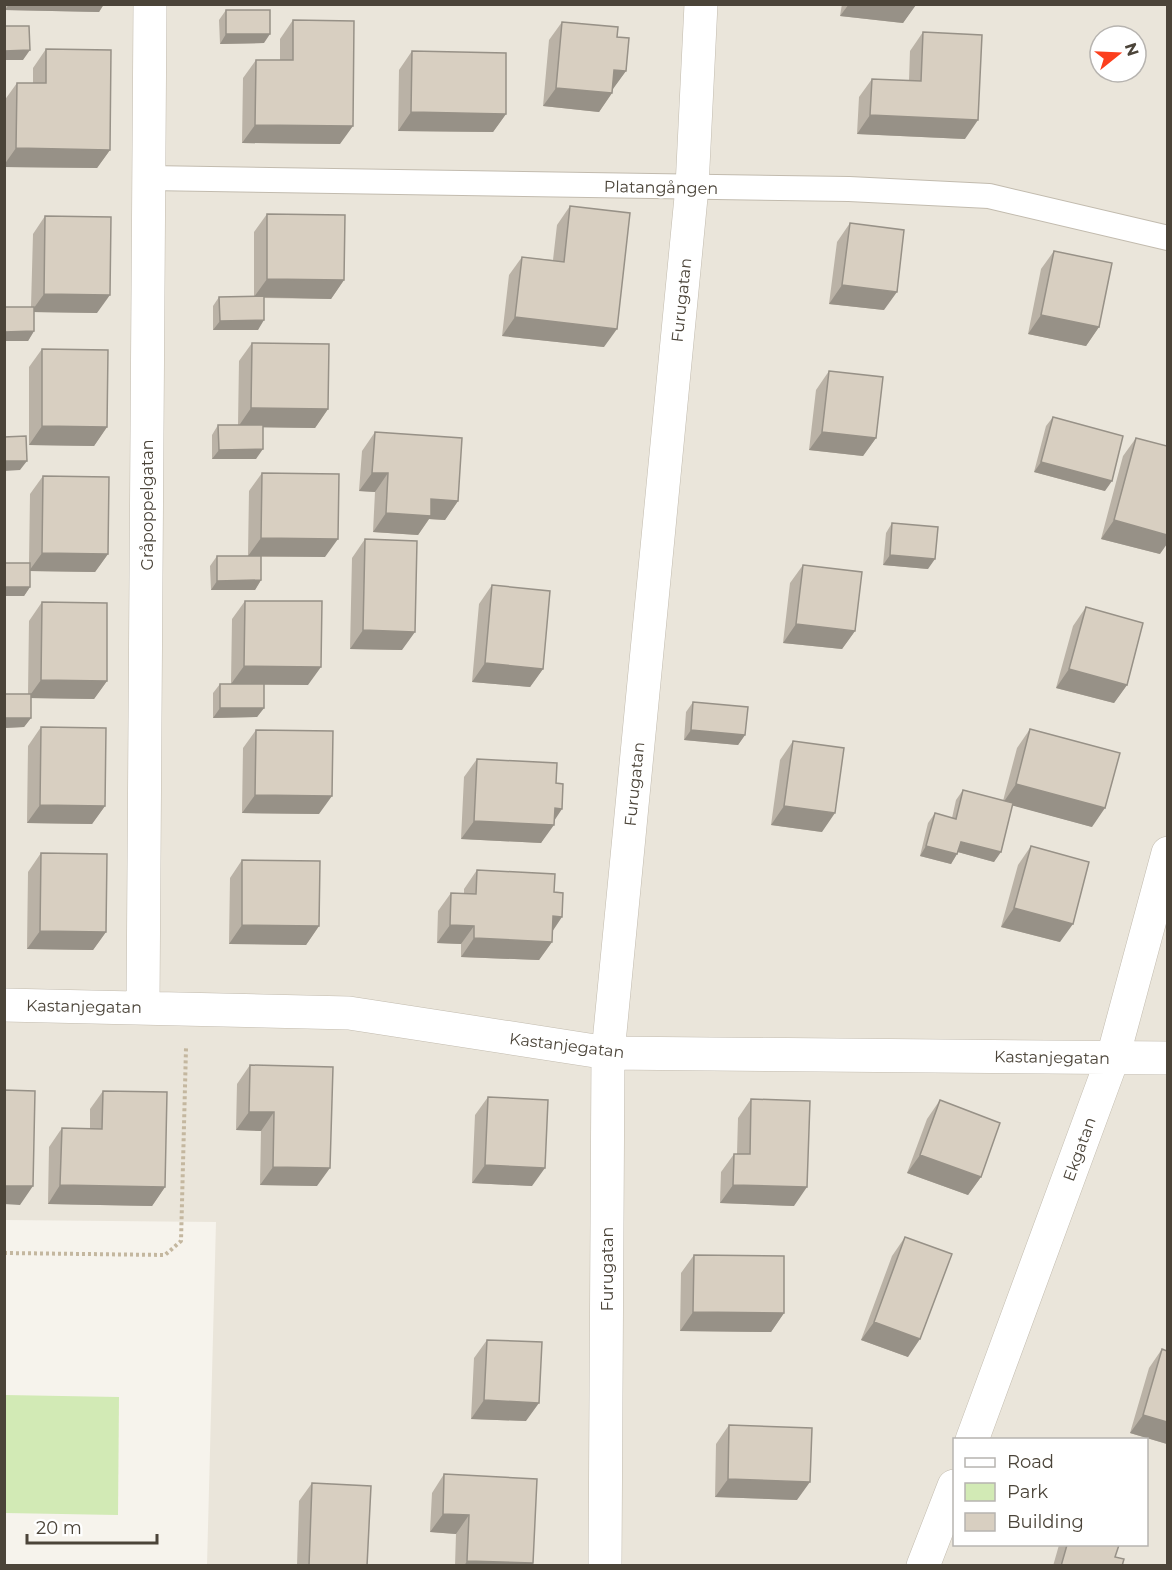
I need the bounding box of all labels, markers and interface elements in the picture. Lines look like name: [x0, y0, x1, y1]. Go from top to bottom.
north arrow: [1088, 24, 1148, 84]
text: N: [1121, 40, 1143, 59]
street label: Platangången: [604, 177, 718, 198]
street label: Furugatan: [668, 257, 695, 343]
street label: Gråpoppelgatan: [138, 440, 157, 570]
street label: Furugatan: [621, 741, 648, 827]
street label: Kastanjegatan: [26, 996, 142, 1017]
street label: Kastanjegatan: [508, 1029, 626, 1062]
street label: Kastanjegatan: [994, 1047, 1110, 1068]
street label: Ekgatan: [1059, 1115, 1100, 1184]
street label: Furugatan: [598, 1227, 617, 1311]
legend: [953, 1438, 1148, 1546]
text: Road: [1007, 1451, 1054, 1473]
text: Park: [1007, 1481, 1048, 1503]
scale bar: [27, 1507, 158, 1545]
text: Building: [1007, 1511, 1084, 1533]
text: 20 m: [36, 1517, 82, 1539]

